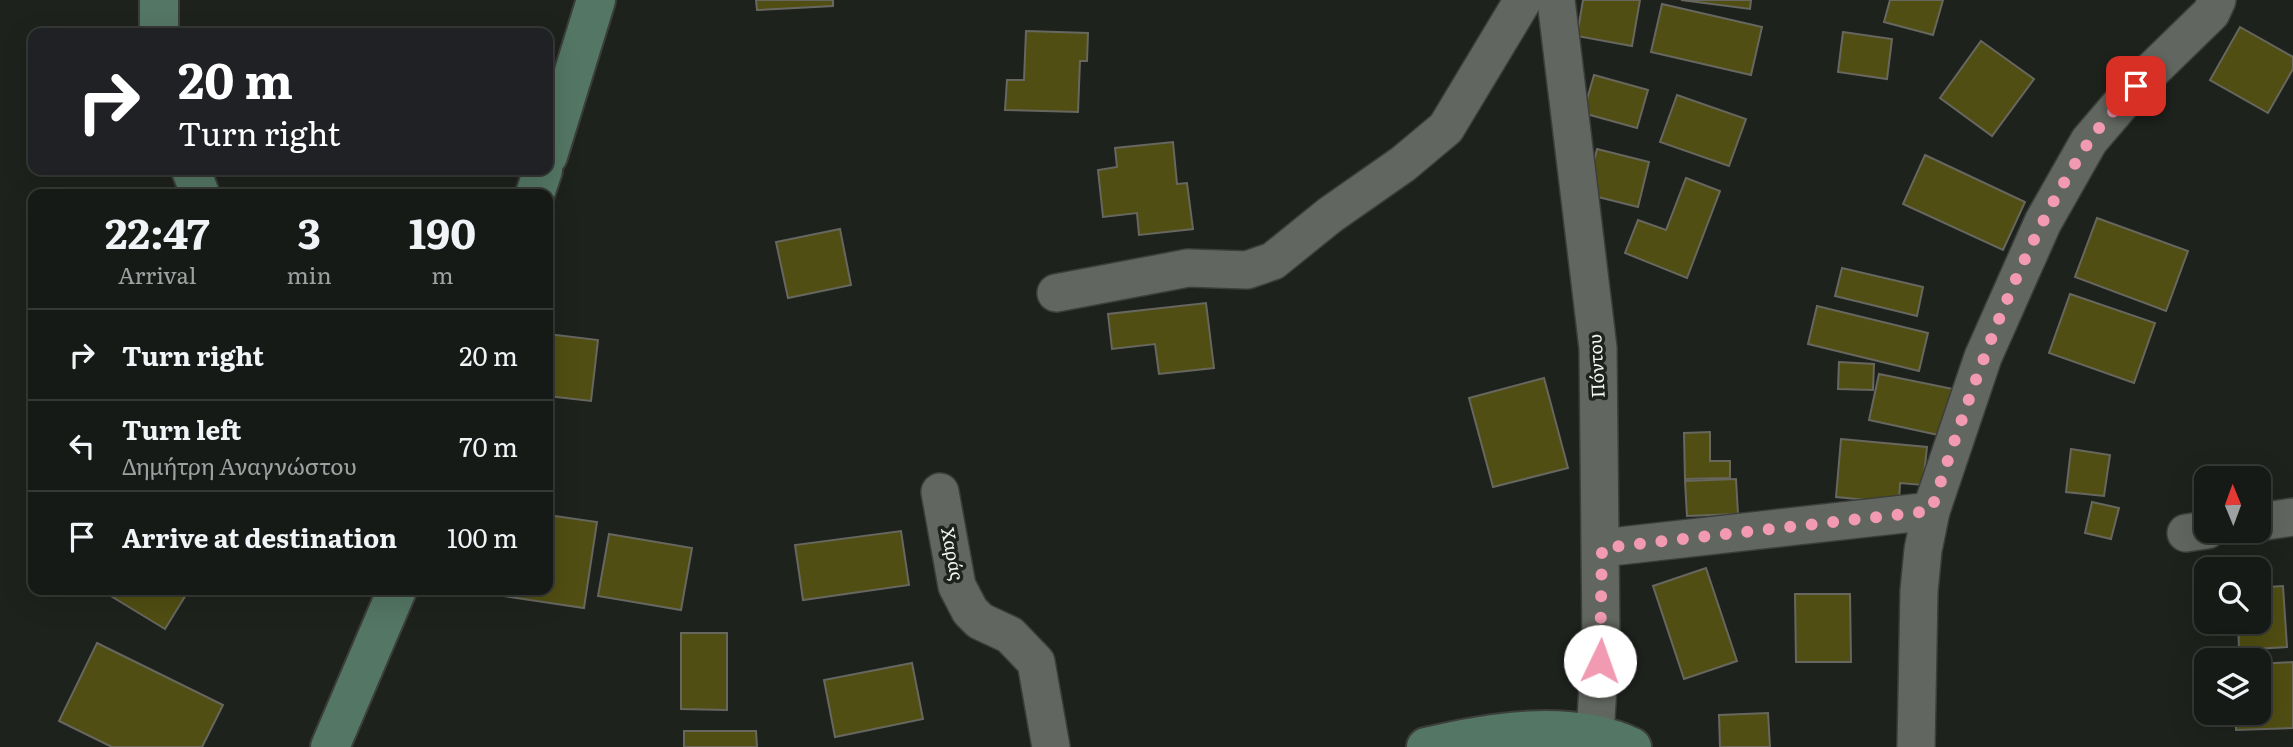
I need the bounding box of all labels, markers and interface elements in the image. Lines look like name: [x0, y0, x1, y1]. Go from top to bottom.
text: 20 m: [178, 41, 293, 114]
icon: right: [63, 56, 154, 147]
pin: [2106, 56, 2166, 116]
icon: arrive: [2117, 67, 2155, 105]
text: Turn right: [178, 108, 340, 156]
text: 22:47: [105, 200, 210, 262]
text: 3: [297, 200, 321, 262]
text: 190: [409, 200, 476, 262]
text: Arrival: [118, 257, 197, 291]
text: min: [287, 257, 332, 291]
text: m: [431, 257, 454, 291]
street label: Πόντου: [1580, 333, 1611, 399]
text: Turn right: [122, 335, 264, 374]
text: 20 m: [459, 335, 518, 374]
icon: right: [63, 336, 101, 374]
text: Turn left: [122, 409, 241, 448]
text: 70 m: [459, 426, 518, 465]
icon: left: [63, 427, 101, 465]
text: Δημήτρη Αναγνώστου: [122, 448, 357, 482]
north arrow: [2194, 466, 2272, 542]
map controls: [2194, 466, 2271, 725]
text: Arrive at destination: [122, 517, 397, 556]
text: 100 m: [447, 517, 518, 556]
icon: arrive: [63, 518, 101, 556]
street label: Χαράς: [935, 525, 972, 583]
button: search: [2194, 557, 2271, 634]
position arrow: [1563, 624, 1637, 698]
button: layers: [2194, 648, 2271, 725]

